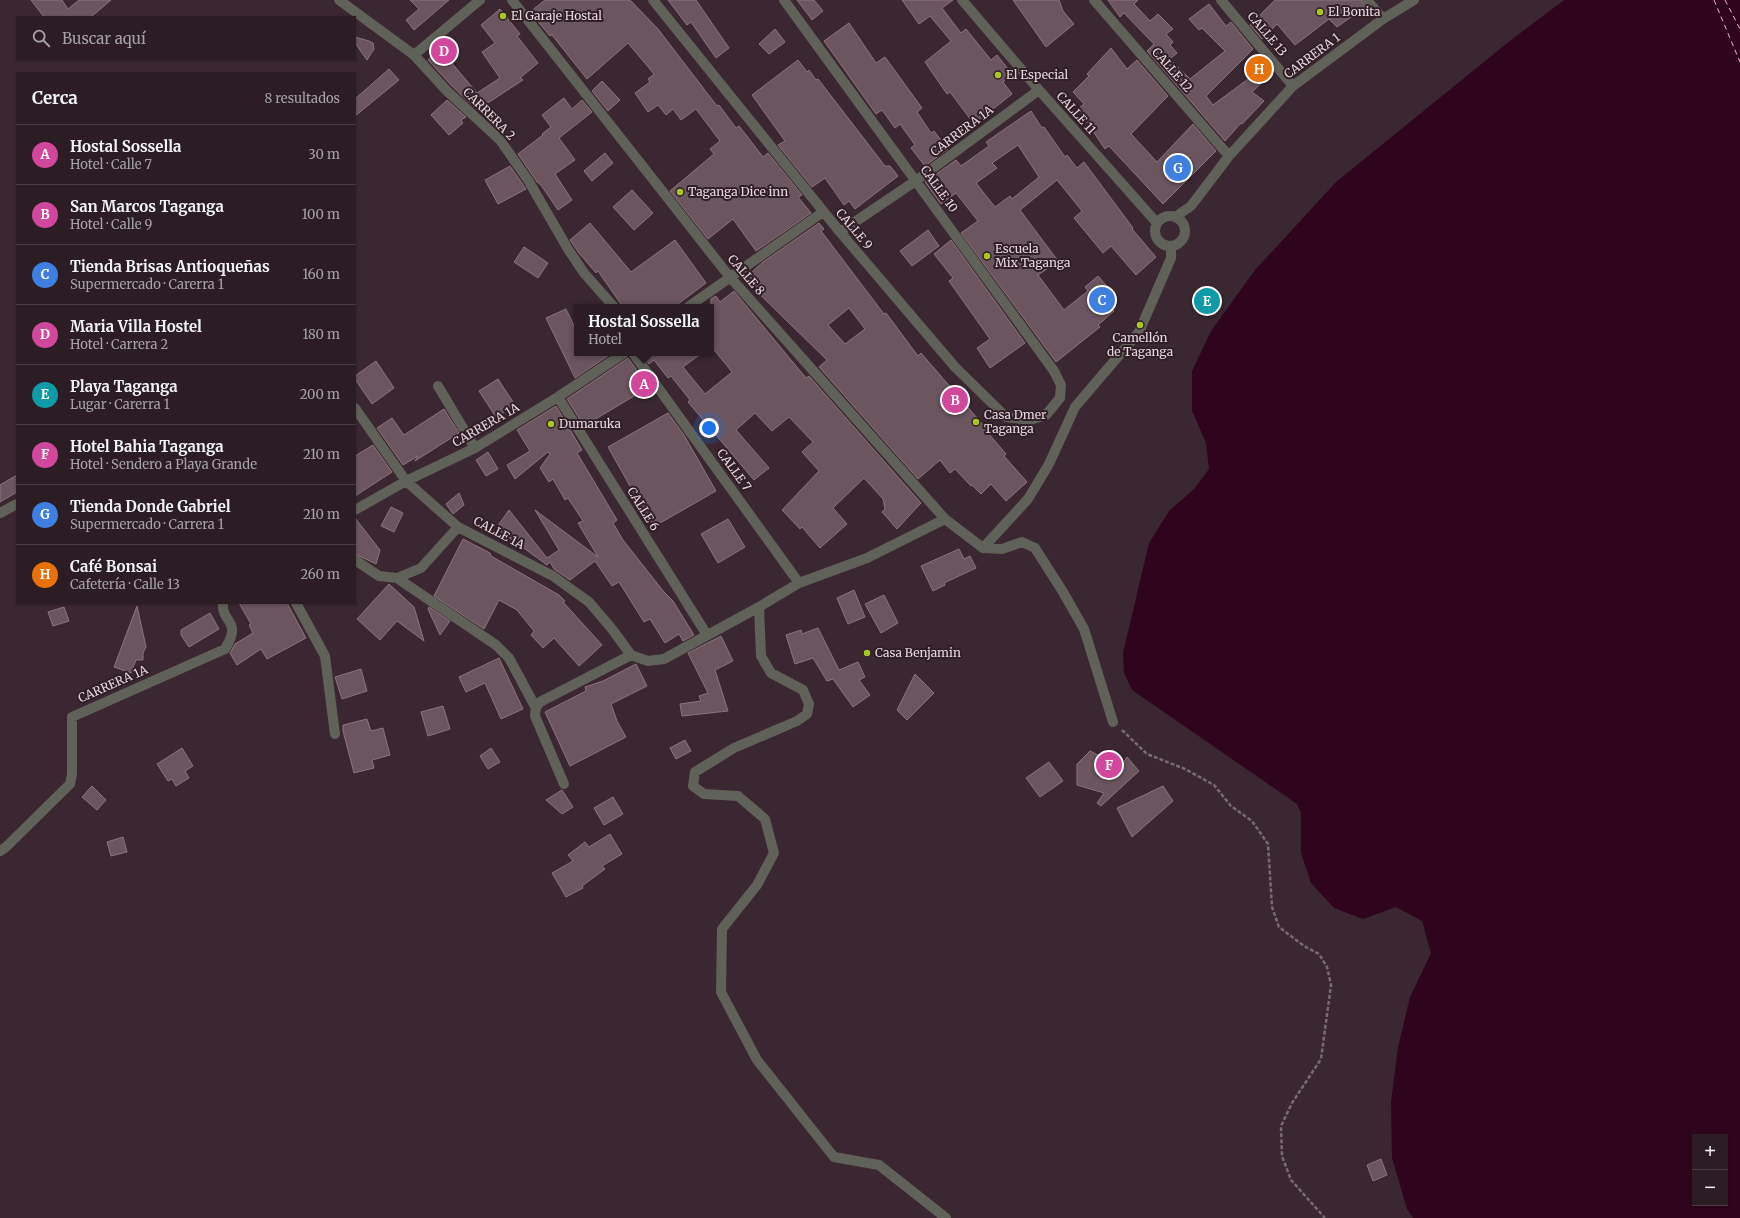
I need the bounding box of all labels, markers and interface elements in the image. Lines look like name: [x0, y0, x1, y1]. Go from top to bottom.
place label: El Bonita: [1328, 4, 1381, 19]
marker: El Bonita: [1315, 7, 1325, 17]
place label: El Garaje Hostal: [511, 8, 602, 23]
street label: CALLE 13: [1244, 8, 1290, 59]
marker: El Garaje Hostal: [498, 11, 508, 21]
search box: [16, 16, 356, 60]
icon: search: [30, 27, 52, 49]
text: Buscar aquí: [62, 29, 146, 48]
street label: CARRERA 1: [1281, 29, 1343, 81]
pin: D: [431, 36, 457, 66]
street label: CALLE 12: [1149, 44, 1196, 95]
pin: H: [1246, 54, 1272, 84]
place label: El Especial: [1006, 67, 1069, 82]
marker: El Especial: [993, 70, 1003, 80]
street label: CARRERA 2: [460, 84, 519, 143]
text: Cerca: [32, 87, 78, 109]
street label: CALLE 11: [1053, 88, 1100, 137]
text: 8 resultados: [264, 90, 340, 107]
street label: CARRERA 1A: [927, 102, 997, 159]
text: Hostal Sossella: [70, 137, 182, 156]
text: A: [40, 146, 50, 163]
text: 30 m: [308, 146, 340, 163]
pin: G: [1165, 153, 1191, 183]
text: Hotel · Calle 7: [70, 156, 152, 173]
street label: CALLE 10: [917, 162, 962, 215]
place label: Taganga Dice inn: [688, 184, 788, 199]
marker: Taganga Dice inn: [675, 187, 685, 197]
text: San Marcos Taganga: [70, 197, 224, 216]
street label: CALLE 9: [833, 205, 876, 252]
text: B: [40, 206, 50, 223]
text: 100 m: [302, 206, 340, 223]
text: Hotel · Calle 9: [70, 216, 152, 233]
place label: Escuela Mix Taganga: [995, 241, 1071, 270]
street label: CALLE 8: [725, 251, 768, 298]
marker: Escuela Mix Taganga: [982, 251, 992, 261]
text: Tienda Brisas Antioqueñas: [70, 257, 270, 276]
text: C: [41, 266, 49, 283]
text: 160 m: [302, 266, 340, 283]
text: Supermercado · Carerra 1: [70, 276, 224, 293]
pin: C: [1089, 285, 1115, 315]
pin: E: [1194, 286, 1220, 316]
popup: [574, 304, 714, 356]
text: Hostal Sossella: [588, 312, 700, 331]
text: Maria Villa Hostel: [70, 317, 202, 336]
marker: Camellón de Taganga: [1135, 320, 1145, 330]
text: D: [40, 326, 50, 343]
text: 180 m: [302, 326, 340, 343]
place label: Camellón de Taganga: [1107, 330, 1174, 359]
text: Hotel: [588, 331, 622, 348]
text: Hotel · Carrera 2: [70, 336, 168, 353]
pin: A: [631, 369, 657, 399]
text: Playa Taganga: [70, 377, 178, 396]
pin: B: [942, 385, 968, 415]
text: E: [41, 386, 49, 403]
text: 200 m: [300, 386, 340, 403]
text: Lugar · Carerra 1: [70, 396, 170, 413]
street label: CARRERA 1A: [450, 399, 522, 450]
place label: Casa Dmer Taganga: [984, 407, 1047, 436]
place label: Dumaruka: [559, 416, 621, 431]
marker: Casa Dmer Taganga: [971, 417, 981, 427]
your location: [699, 418, 719, 438]
marker: Dumaruka: [546, 419, 556, 429]
text: Hotel Bahia Taganga: [70, 437, 224, 456]
text: F: [41, 446, 49, 463]
text: 210 m: [303, 446, 340, 463]
street label: CALLE 7: [714, 446, 755, 494]
text: Hotel · Sendero a Playa Grande: [70, 456, 257, 473]
street label: CALLE 6: [624, 484, 663, 533]
text: Tienda Donde Gabriel: [70, 497, 231, 516]
text: G: [40, 506, 50, 523]
text: 210 m: [303, 506, 340, 523]
street label: CALLE 1A: [471, 513, 528, 552]
text: Supermercado · Carrera 1: [70, 516, 224, 533]
text: Café Bonsai: [70, 557, 157, 576]
text: H: [40, 566, 50, 583]
text: 260 m: [300, 566, 340, 583]
text: Cafetería · Calle 13: [70, 576, 180, 593]
place label: Casa Benjamin: [875, 645, 961, 660]
marker: Casa Benjamin: [862, 648, 872, 658]
street label: CARRERA 1A: [76, 661, 150, 706]
pin: F: [1096, 750, 1122, 780]
map controls: [1692, 1134, 1728, 1206]
button: +: [1692, 1134, 1728, 1170]
button: −: [1692, 1170, 1728, 1206]

